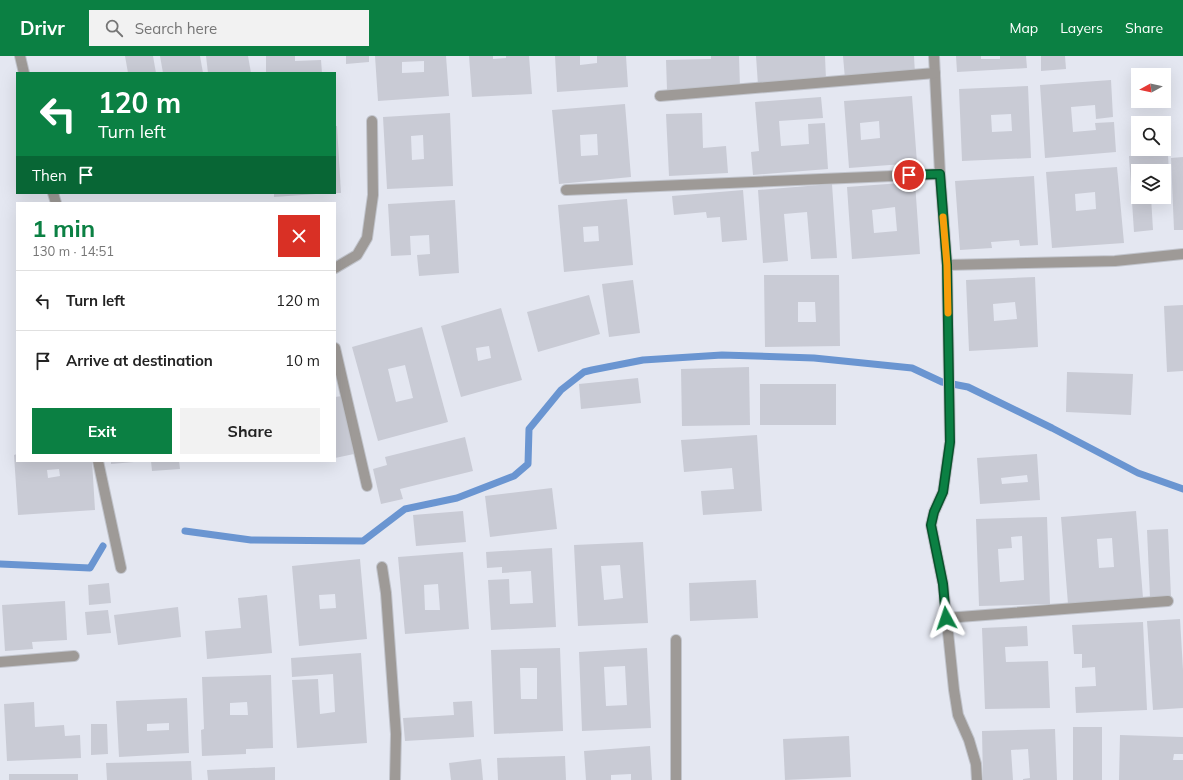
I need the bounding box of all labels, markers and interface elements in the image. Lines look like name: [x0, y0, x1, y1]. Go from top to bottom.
search box: [89, 10, 369, 46]
text: Drivr: [20, 16, 65, 40]
icon: search: [103, 17, 125, 39]
text: Search here: [135, 19, 217, 38]
text: Map: [1009, 19, 1038, 37]
text: Layers: [1060, 19, 1103, 37]
text: Share: [1125, 19, 1163, 37]
north arrow: [1131, 68, 1171, 108]
map controls: [1131, 68, 1171, 204]
text: 120 m: [98, 85, 181, 120]
icon: left: [32, 88, 84, 140]
button: search: [1131, 116, 1171, 156]
text: Turn left: [98, 120, 166, 143]
pin: [892, 158, 926, 192]
icon: arrive: [75, 164, 97, 186]
icon: arrive: [898, 164, 920, 186]
button: layers: [1131, 164, 1171, 204]
text: Then: [32, 166, 67, 185]
text: 1 min: [32, 213, 95, 243]
button: close: [278, 215, 320, 257]
text: 130 m · 14:51: [32, 243, 114, 259]
icon: left: [32, 290, 54, 312]
text: Turn left: [66, 291, 125, 310]
text: 120 m: [276, 291, 320, 310]
icon: arrive: [32, 350, 54, 372]
text: Arrive at destination: [66, 351, 213, 370]
text: 10 m: [285, 351, 320, 370]
button: Exit: [32, 408, 172, 454]
button: Share: [180, 408, 320, 454]
position arrow: [925, 597, 967, 639]

